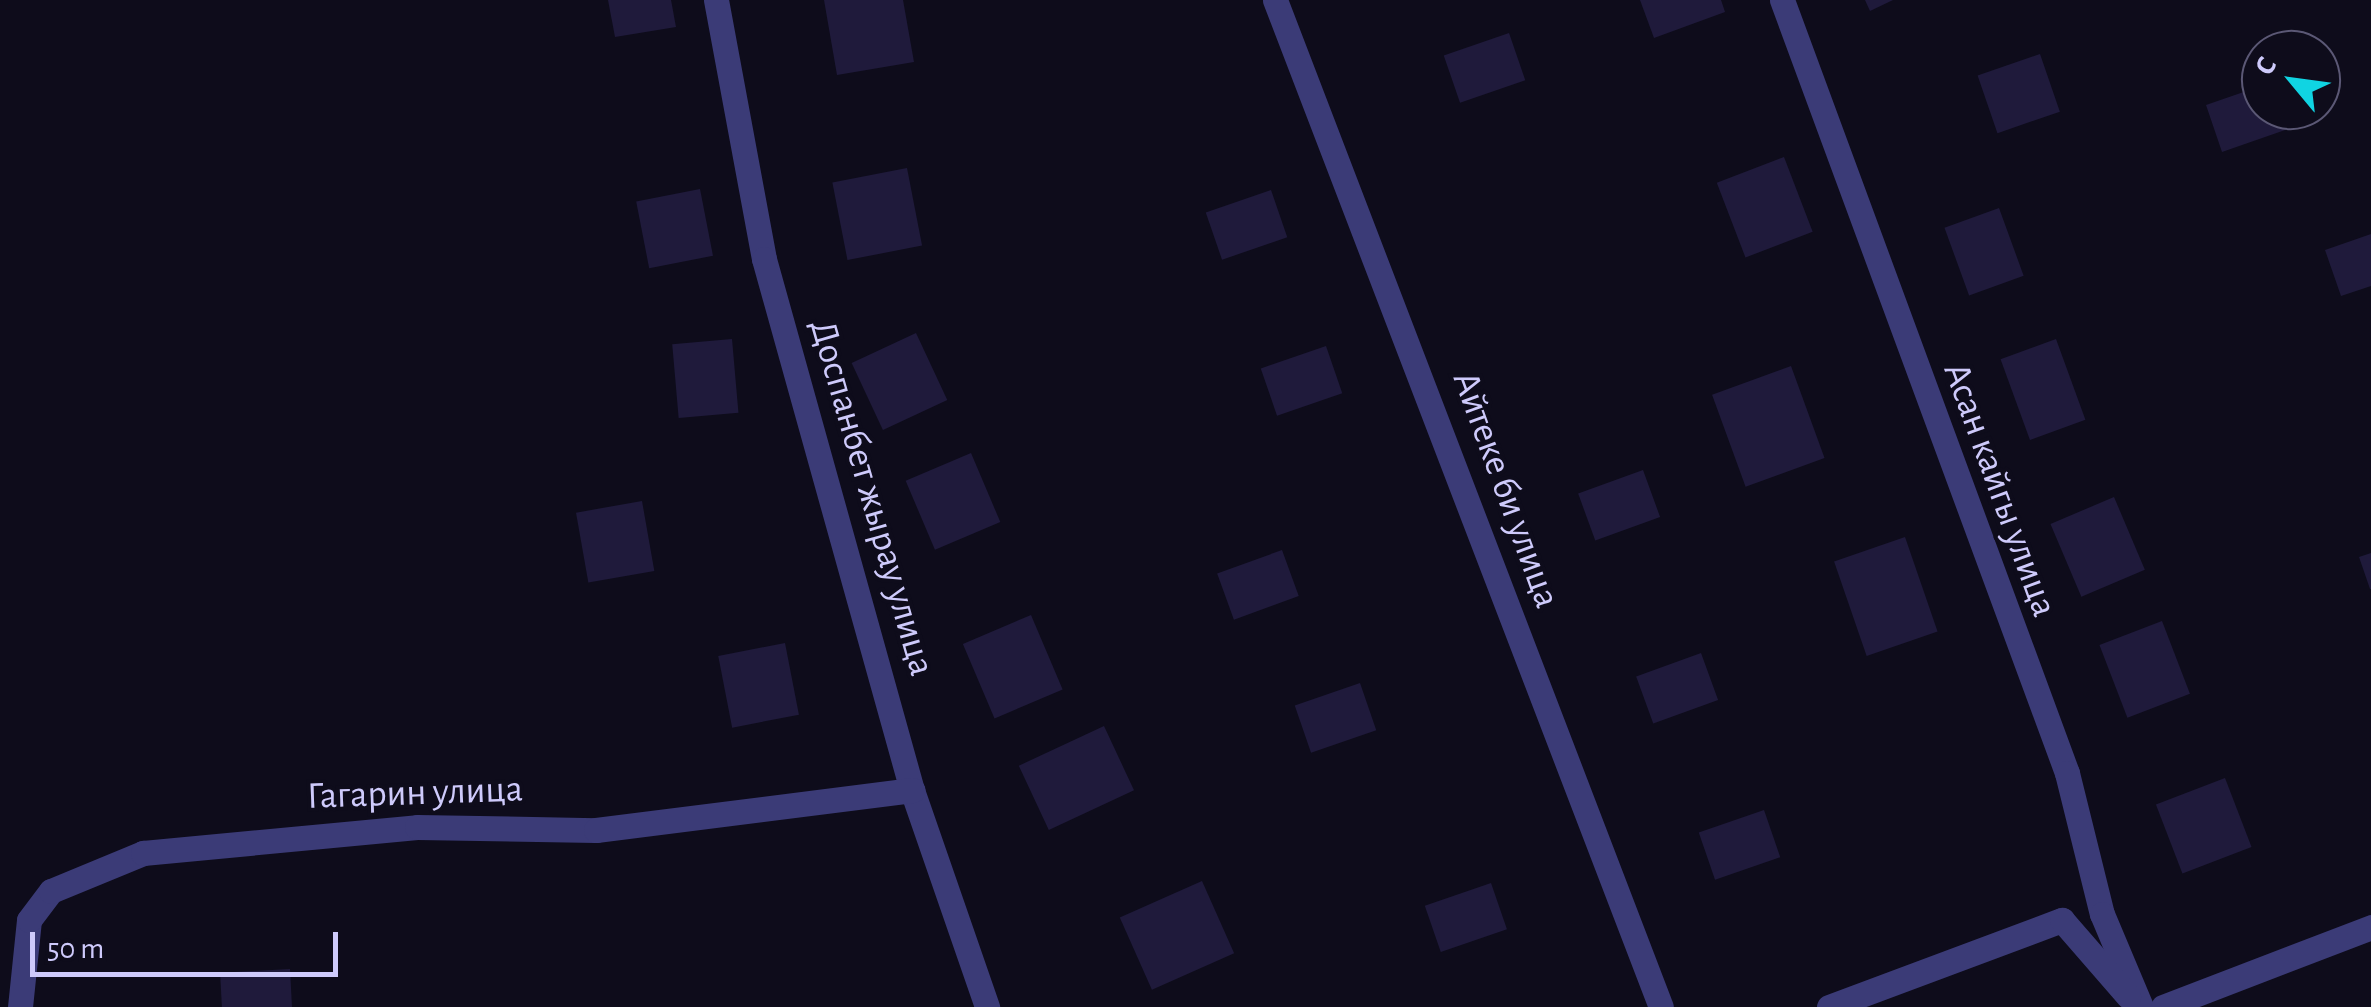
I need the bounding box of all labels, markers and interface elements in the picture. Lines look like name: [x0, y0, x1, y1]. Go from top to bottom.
north arrow: [2241, 30, 2341, 130]
text: С: [2251, 53, 2283, 80]
street label: Доспанбет жырау улица: [798, 315, 944, 681]
street label: Асан кайгы улица: [1932, 357, 2066, 623]
street label: Айтеке би улица: [1441, 365, 1569, 615]
street label: Гагарин улица: [306, 767, 524, 821]
scale bar: [35, 912, 342, 974]
text: 50 m: [47, 934, 104, 964]

